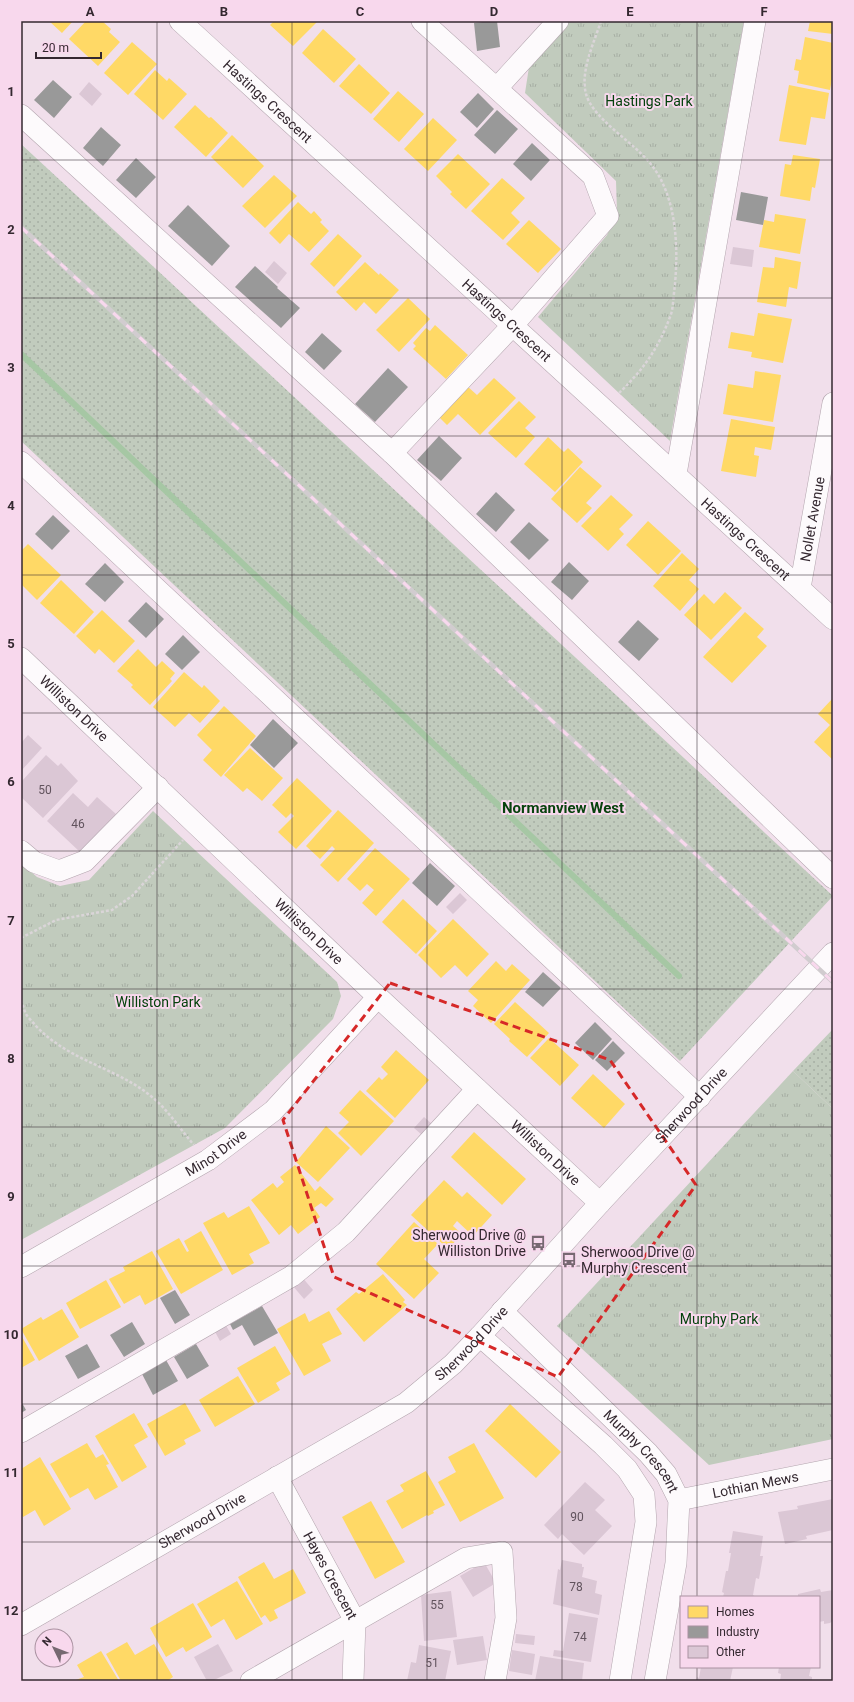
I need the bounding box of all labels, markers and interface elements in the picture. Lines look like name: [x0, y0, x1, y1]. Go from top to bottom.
text: A: [86, 4, 95, 19]
text: B: [220, 4, 228, 19]
text: C: [356, 4, 365, 19]
text: D: [490, 4, 498, 19]
text: E: [626, 4, 634, 19]
text: F: [760, 4, 768, 19]
scale bar: [36, 34, 101, 60]
text: 20 m: [42, 41, 69, 55]
street label: Hastings Crescent: [220, 57, 316, 146]
text: 1: [7, 84, 15, 99]
park label: Hastings Park: [605, 93, 694, 109]
text: 2: [7, 222, 15, 237]
street label: Hastings Crescent: [459, 276, 555, 365]
text: 3: [7, 360, 15, 375]
street label: Nollet Avenue: [797, 475, 828, 563]
street label: Hastings Crescent: [698, 494, 794, 584]
text: 4: [7, 498, 15, 513]
text: 5: [7, 636, 15, 651]
street label: Williston Drive: [36, 672, 112, 745]
text: 6: [7, 774, 15, 789]
house number: 50: [38, 783, 52, 797]
district label: Normanview West: [502, 799, 624, 817]
house number: 46: [71, 817, 85, 831]
street label: Williston Drive: [271, 895, 346, 968]
text: 7: [7, 913, 15, 928]
park label: Williston Park: [115, 994, 201, 1010]
text: 8: [7, 1051, 15, 1066]
street label: Sherwood Drive: [652, 1064, 730, 1147]
street label: Williston Drive: [508, 1117, 583, 1188]
street label: Minot Drive: [182, 1126, 250, 1179]
text: 9: [7, 1189, 15, 1204]
place label: Sherwood Drive @ Williston Drive: [412, 1227, 526, 1259]
bus stop icon: Sherwood Drive @ Williston Drive: [529, 1234, 547, 1252]
place label: Sherwood Drive @ Murphy Crescent: [581, 1244, 695, 1276]
bus stop icon: Sherwood Drive @ Murphy Crescent: [560, 1251, 578, 1269]
street label: Sherwood Drive: [431, 1303, 511, 1384]
park label: Murphy Park: [680, 1311, 759, 1327]
text: 10: [4, 1327, 18, 1342]
street label: Murphy Crescent: [600, 1406, 682, 1496]
text: 11: [4, 1465, 18, 1480]
street label: Lothian Mews: [711, 1468, 800, 1501]
street label: Sherwood Drive: [156, 1489, 248, 1552]
house number: 90: [570, 1510, 584, 1524]
street label: Hayes Crescent: [300, 1529, 361, 1623]
house number: 78: [569, 1580, 583, 1594]
legend: [680, 1596, 820, 1668]
house number: 55: [430, 1598, 444, 1612]
text: 12: [4, 1603, 18, 1618]
text: Homes: [716, 1605, 754, 1619]
text: Industry: [716, 1625, 760, 1639]
north arrow: [34, 1628, 74, 1668]
house number: 74: [573, 1630, 587, 1644]
text: N: [40, 1634, 55, 1649]
text: Other: [716, 1645, 745, 1659]
house number: 51: [425, 1656, 439, 1670]

